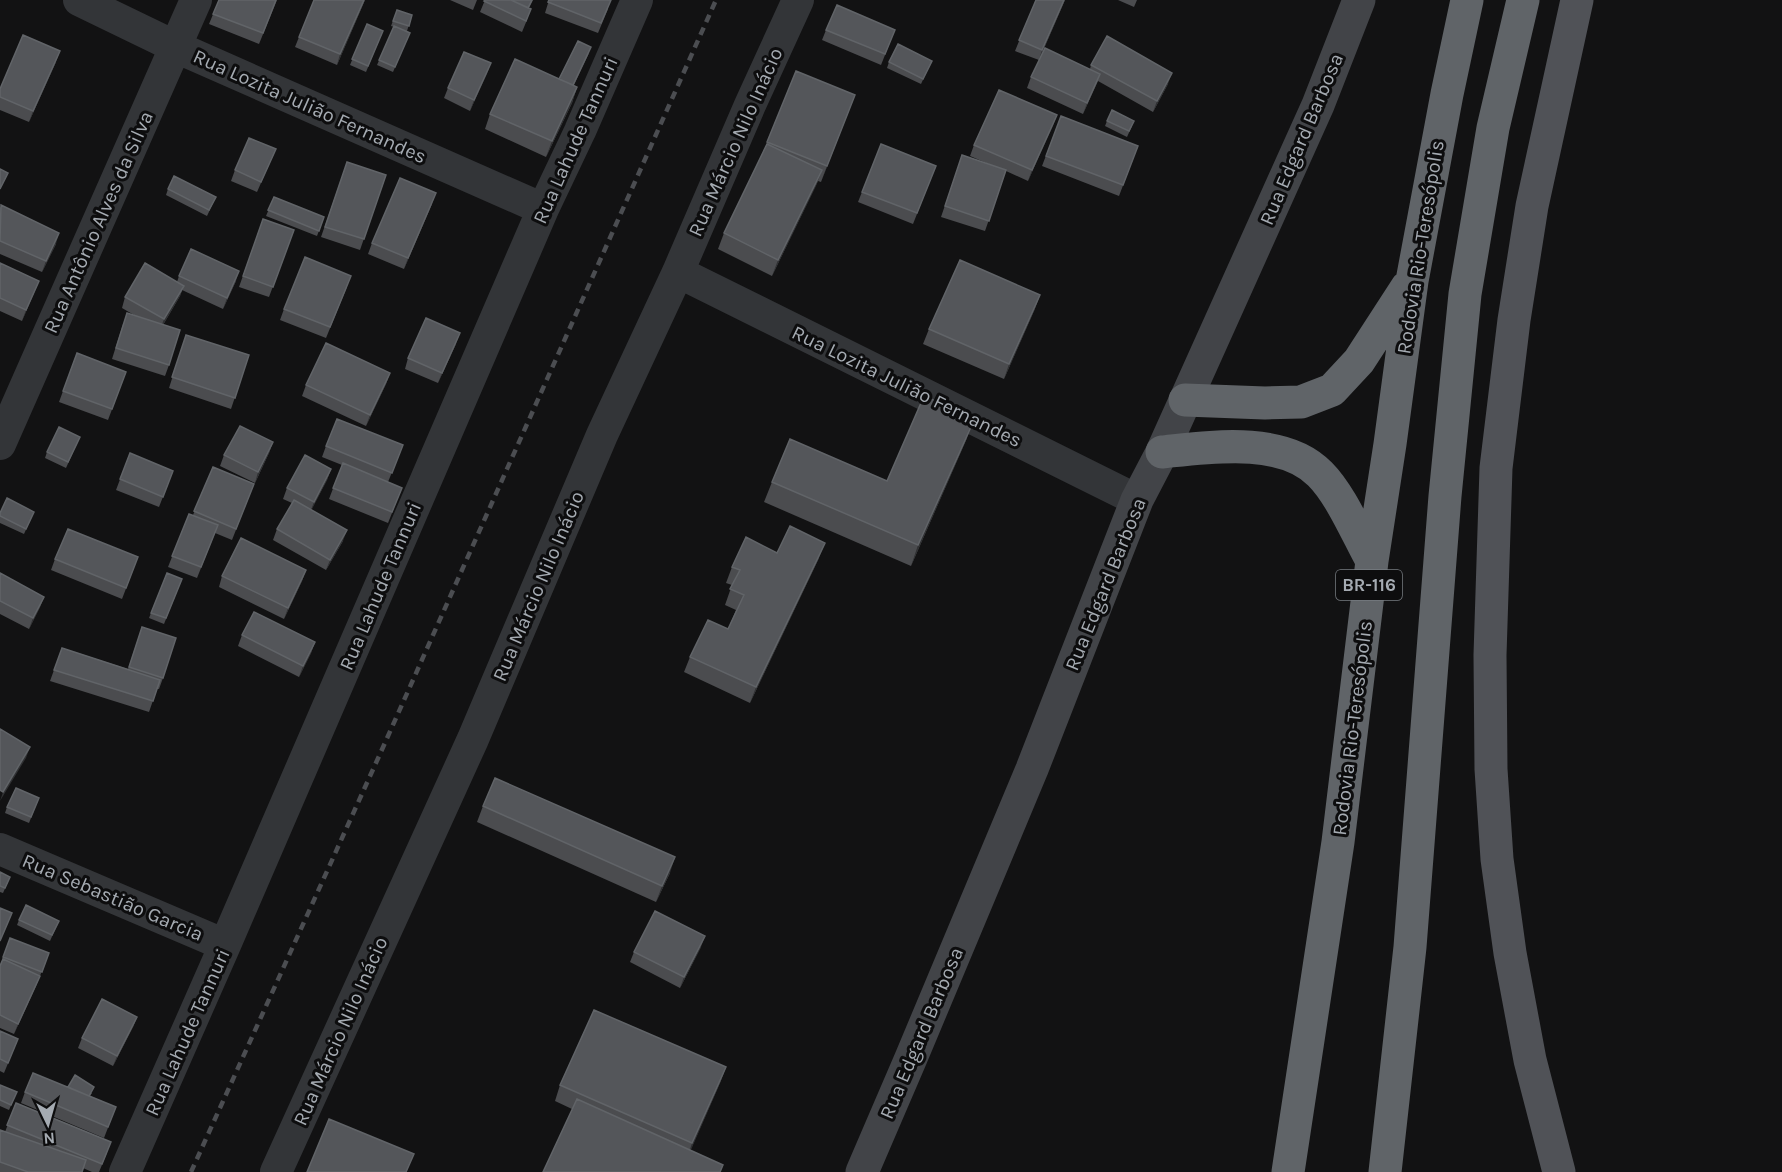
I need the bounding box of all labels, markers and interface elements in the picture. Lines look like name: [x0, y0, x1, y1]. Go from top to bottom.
street label: Rua Márcio Nilo Inácio: [683, 44, 787, 240]
street label: Rua Lozita Julião Fernandes: [190, 45, 430, 168]
street label: Rua Edgard Barbosa: [1255, 50, 1348, 229]
street label: Rua Lahude Tannuri: [528, 53, 623, 227]
street label: Rua Antônio Alves da Silva: [39, 108, 158, 337]
street label: Rodovia Rio-Teresópolis: [1392, 138, 1449, 356]
street label: Rua Lozita Julião Fernandes: [788, 321, 1025, 452]
street label: Rua Márcio Nilo Inácio: [488, 488, 589, 685]
street label: Rua Edgard Barbosa: [1060, 494, 1151, 674]
street label: Rua Lahude Tannuri: [335, 499, 426, 674]
road number: BR-116: [1336, 570, 1402, 600]
street label: Rodovia Rio-Teresópolis: [1328, 619, 1377, 837]
street label: Rua Sebastião Garcia: [19, 849, 207, 946]
street label: Rua Márcio Nilo Inácio: [288, 933, 392, 1129]
street label: Rua Edgard Barbosa: [875, 944, 968, 1123]
street label: Rua Lahude Tannuri: [140, 945, 235, 1119]
north arrow: [18, 1094, 78, 1154]
text: N: [43, 1128, 56, 1148]

